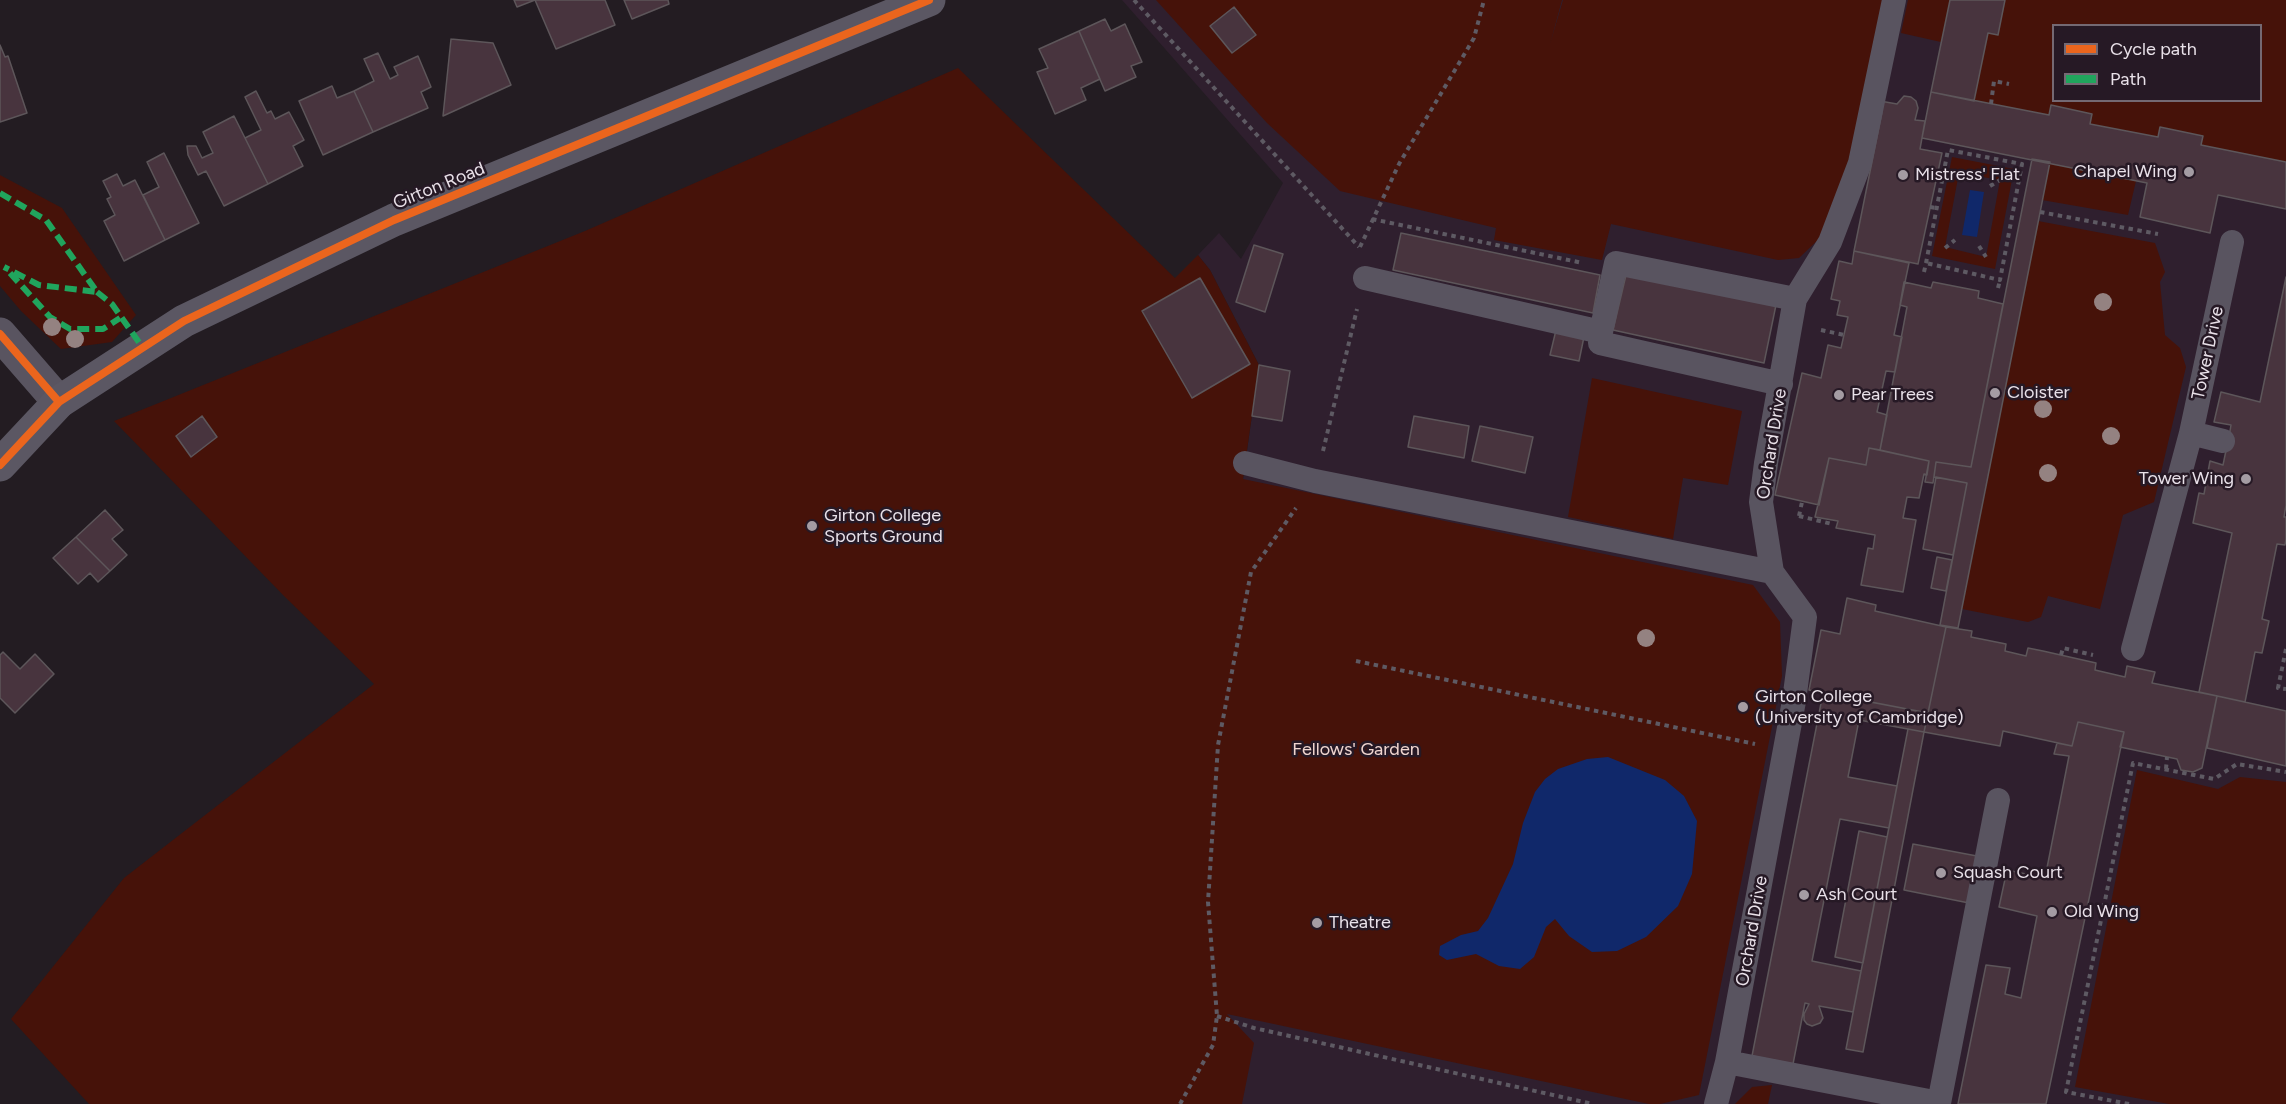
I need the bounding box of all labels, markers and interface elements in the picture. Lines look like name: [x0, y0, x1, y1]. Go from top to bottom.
legend: [2052, 24, 2262, 102]
text: Cycle path: [2110, 38, 2197, 60]
text: Path: [2110, 68, 2146, 90]
street label: Girton Road: [390, 158, 488, 214]
place label: Chapel Wing: [2074, 161, 2177, 183]
place label: Mistress' Flat: [1915, 164, 2020, 186]
marker: Chapel Wing: [2182, 165, 2196, 179]
marker: Mistress' Flat: [1896, 168, 1910, 182]
street label: Tower Drive: [2188, 304, 2228, 402]
place label: Cloister: [2007, 382, 2070, 404]
place label: Pear Trees: [1851, 384, 1934, 406]
marker: Cloister: [1988, 386, 2002, 400]
street label: Orchard Drive: [1753, 387, 1791, 501]
marker: Pear Trees: [1832, 388, 1846, 402]
place label: Tower Wing: [2139, 468, 2234, 490]
marker: Tower Wing: [2239, 472, 2253, 486]
place label: Girton College Sports Ground: [824, 505, 943, 548]
marker: Girton College Sports Ground: [805, 519, 819, 533]
place label: Girton College (University of Cambridge): [1755, 686, 1964, 728]
marker: Girton College (University of Cambridge): [1736, 700, 1750, 714]
park label: Fellows' Garden: [1292, 739, 1420, 761]
place label: Squash Court: [1953, 862, 2063, 884]
marker: Squash Court: [1934, 866, 1948, 880]
street label: Orchard Drive: [1732, 874, 1772, 988]
place label: Ash Court: [1816, 884, 1897, 906]
marker: Ash Court: [1797, 888, 1811, 902]
place label: Old Wing: [2064, 901, 2139, 923]
marker: Old Wing: [2045, 905, 2059, 919]
place label: Theatre: [1329, 912, 1391, 934]
marker: Theatre: [1310, 916, 1324, 930]

